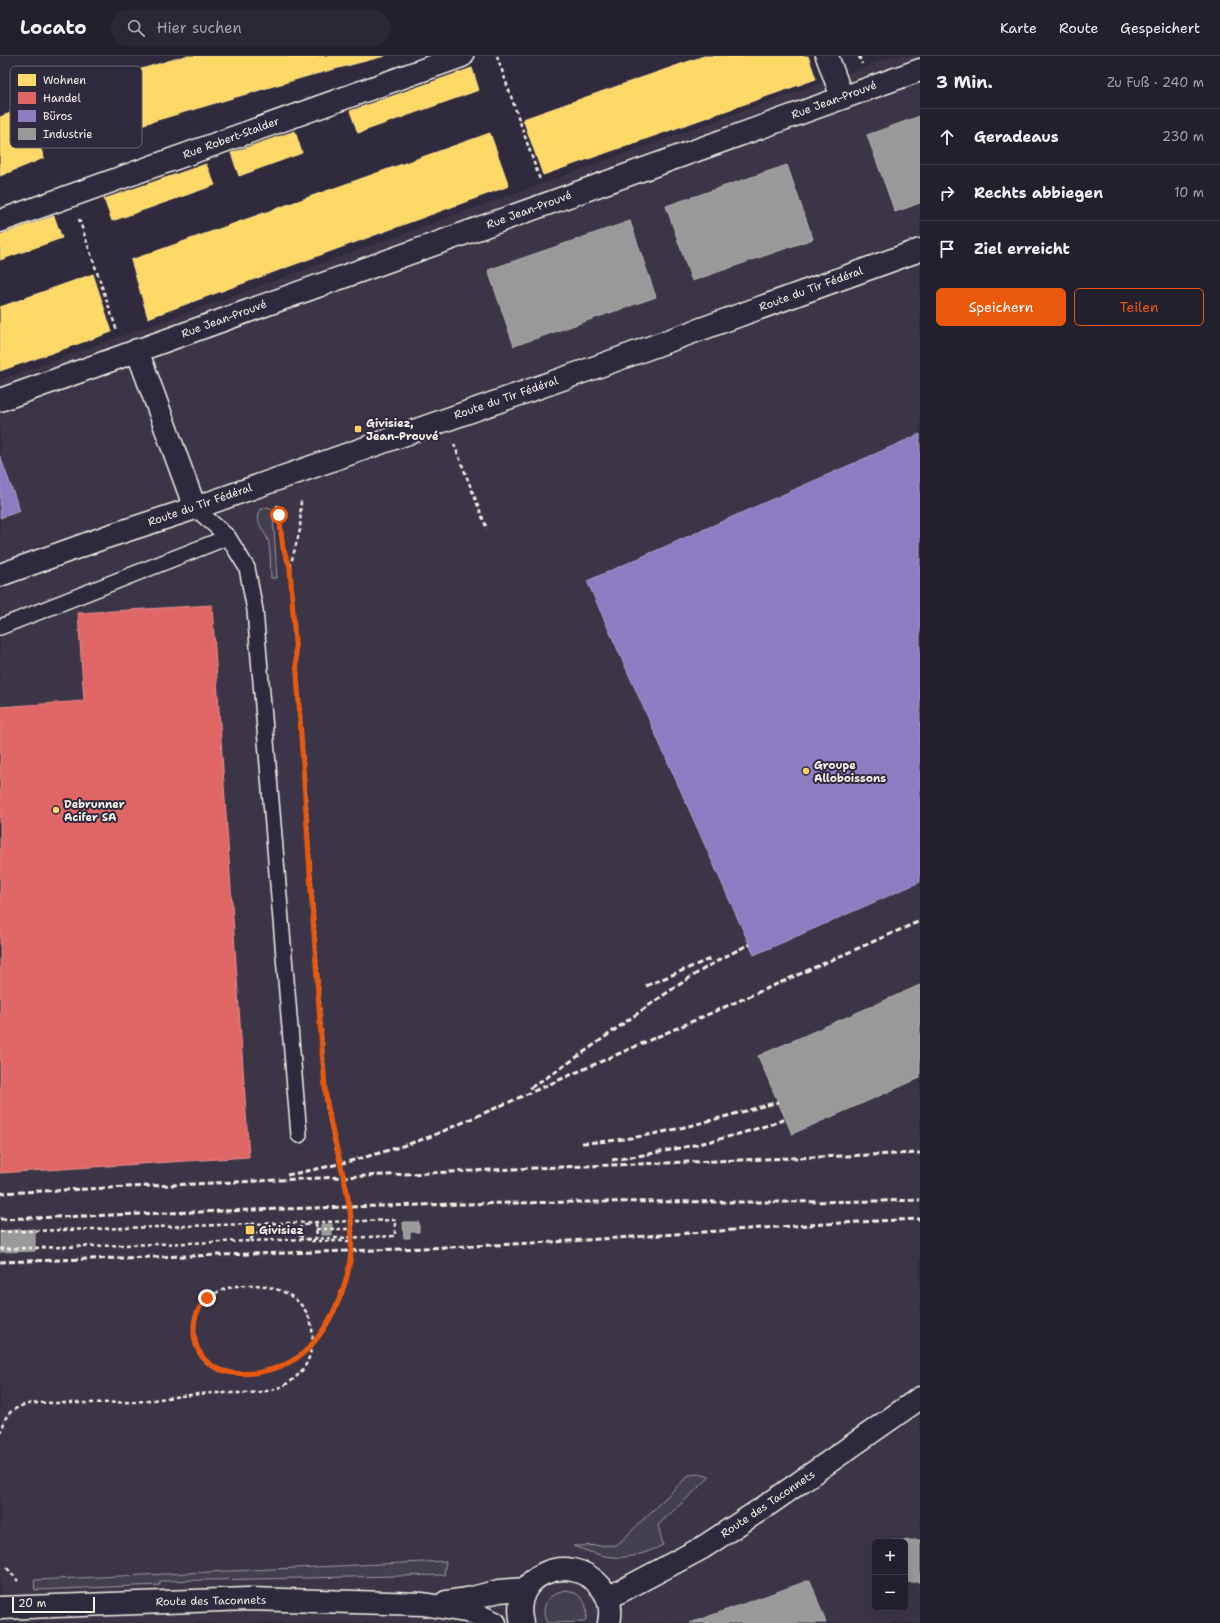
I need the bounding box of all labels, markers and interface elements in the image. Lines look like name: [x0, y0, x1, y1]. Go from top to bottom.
search box: [111, 10, 391, 46]
text: Locato: [20, 15, 87, 40]
icon: search: [125, 17, 147, 39]
text: Hier suchen: [157, 18, 242, 38]
text: Karte: [1000, 19, 1037, 37]
text: Route: [1059, 19, 1098, 37]
text: Gespeichert: [1120, 19, 1200, 37]
legend: [10, 66, 142, 148]
text: 3 Min.: [936, 71, 993, 93]
text: Wohnen: [43, 73, 86, 88]
text: Zu Fuß · 240 m: [1107, 74, 1204, 91]
street label: Rue Jean-Prouvé: [789, 78, 879, 122]
text: Handel: [43, 91, 81, 106]
text: Büros: [43, 109, 72, 124]
street label: Rue Robert-Stalder: [181, 114, 281, 162]
icon: ahead: [936, 126, 958, 148]
text: Industrie: [43, 127, 92, 142]
text: Geradeaus: [974, 127, 1059, 147]
text: 230 m: [1162, 128, 1204, 145]
icon: right: [936, 182, 958, 204]
text: Rechts abbiegen: [974, 183, 1103, 203]
text: 10 m: [1174, 184, 1204, 201]
street label: Rue Jean-Prouvé: [484, 188, 574, 232]
icon: arrive: [936, 238, 958, 260]
text: Ziel erreicht: [974, 239, 1070, 259]
street label: Route du Tir Fédéral: [757, 263, 866, 315]
button: Speichern: [936, 288, 1066, 326]
button: Teilen: [1074, 288, 1204, 326]
street label: Rue Jean-Prouvé: [179, 297, 269, 341]
street label: Route du Tir Fédéral: [452, 373, 561, 423]
place label: Givisiez, Jean-Prouvé: [366, 416, 439, 444]
marker: Givisiez, Jean-Prouvé: [353, 424, 363, 434]
street label: Route du Tir Fédéral: [146, 480, 255, 530]
route start: [270, 506, 288, 524]
place label: Groupe Alloboissons: [814, 758, 886, 786]
marker: Groupe Alloboissons: [801, 766, 811, 776]
place label: Debrunner Acifer SA: [64, 797, 125, 825]
marker: Debrunner Acifer SA: [51, 805, 61, 815]
place label: Givisiez: [259, 1223, 304, 1238]
marker: Givisiez: [244, 1224, 256, 1236]
route end: [198, 1289, 216, 1307]
street label: Route des Taconnets: [718, 1467, 818, 1541]
map controls: [872, 1539, 908, 1611]
button: +: [872, 1539, 908, 1575]
button: −: [872, 1575, 908, 1611]
street label: Route des Taconnets: [155, 1593, 267, 1609]
scale bar: [12, 1595, 95, 1614]
text: 20 m: [18, 1596, 46, 1611]

